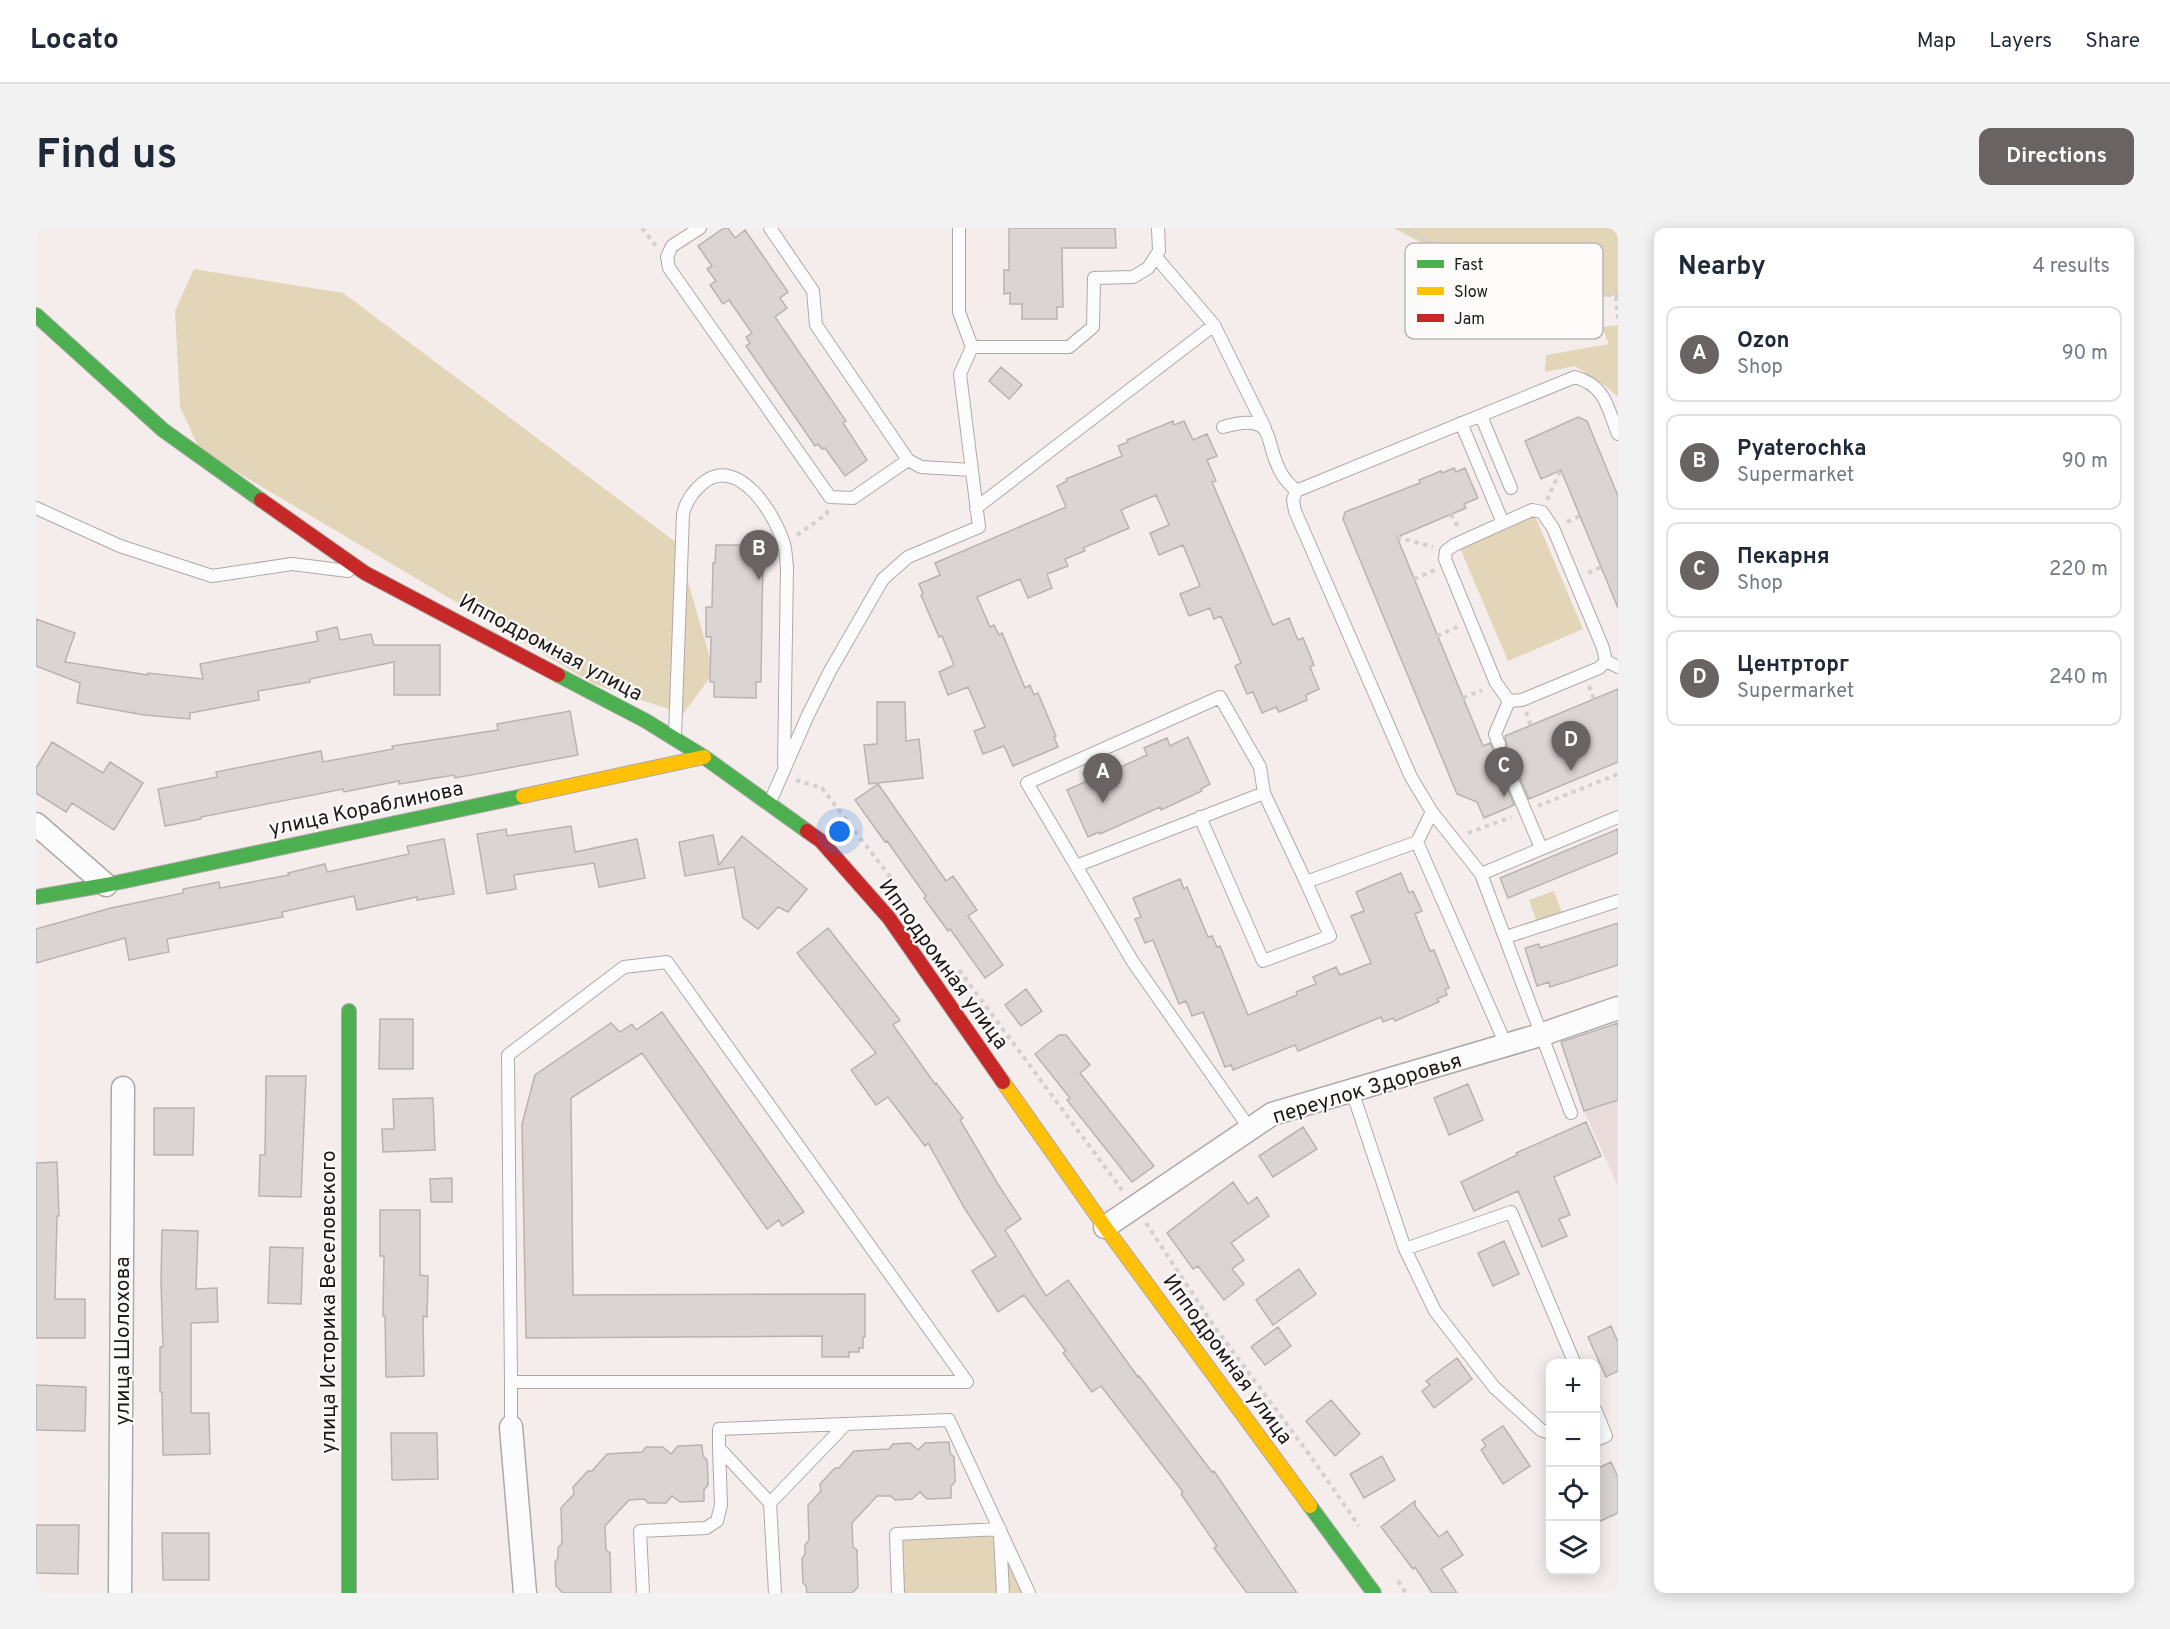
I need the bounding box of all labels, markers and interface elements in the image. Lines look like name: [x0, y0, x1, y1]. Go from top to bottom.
text: Locato: [30, 23, 119, 59]
text: Map: [1917, 28, 1956, 55]
text: Layers: [1989, 28, 2052, 55]
text: Share: [2085, 28, 2140, 55]
button: Directions: [1979, 128, 2134, 185]
text: Find us: [36, 130, 177, 183]
legend: [1405, 243, 1603, 339]
text: Nearby: [1678, 251, 1766, 284]
text: 4 results: [2033, 254, 2110, 280]
text: Fast: [1454, 256, 1484, 276]
text: Slow: [1454, 283, 1488, 303]
text: Jam: [1454, 310, 1485, 330]
text: Ozon: [1737, 328, 1790, 355]
text: A: [1692, 341, 1707, 367]
text: 90 m: [2062, 341, 2108, 367]
text: Shop: [1737, 355, 1783, 381]
text: Pyaterochka: [1737, 436, 1867, 463]
text: B: [1693, 449, 1706, 475]
text: 90 m: [2062, 449, 2108, 475]
text: Supermarket: [1737, 463, 1854, 489]
pin: B: [740, 530, 778, 580]
text: Пекарня: [1737, 544, 1830, 571]
text: C: [1693, 557, 1706, 583]
text: 220 m: [2049, 557, 2108, 583]
text: Shop: [1737, 571, 1783, 597]
street label: Ипподромная улица: [454, 588, 647, 708]
text: Центрторг: [1737, 652, 1849, 679]
text: D: [1692, 665, 1707, 691]
text: 240 m: [2049, 665, 2108, 691]
text: Supermarket: [1737, 679, 1854, 705]
pin: D: [1552, 722, 1591, 771]
pin: C: [1484, 748, 1524, 797]
pin: A: [1084, 754, 1122, 803]
street label: улица Кораблинова: [267, 776, 466, 843]
your location: [825, 817, 854, 846]
street label: Ипподромная улица: [872, 874, 1014, 1055]
street label: переулок Здоровья: [1270, 1048, 1465, 1131]
street label: улица Историка Веселовского: [316, 1150, 343, 1454]
street label: улица Шолохова: [110, 1256, 137, 1426]
street label: Ипподромная улица: [1156, 1269, 1298, 1450]
map controls: [1546, 1359, 1600, 1575]
button: +: [1546, 1359, 1600, 1413]
button: −: [1546, 1413, 1600, 1467]
button: locate: [1546, 1467, 1600, 1521]
button: layers: [1546, 1521, 1600, 1575]

